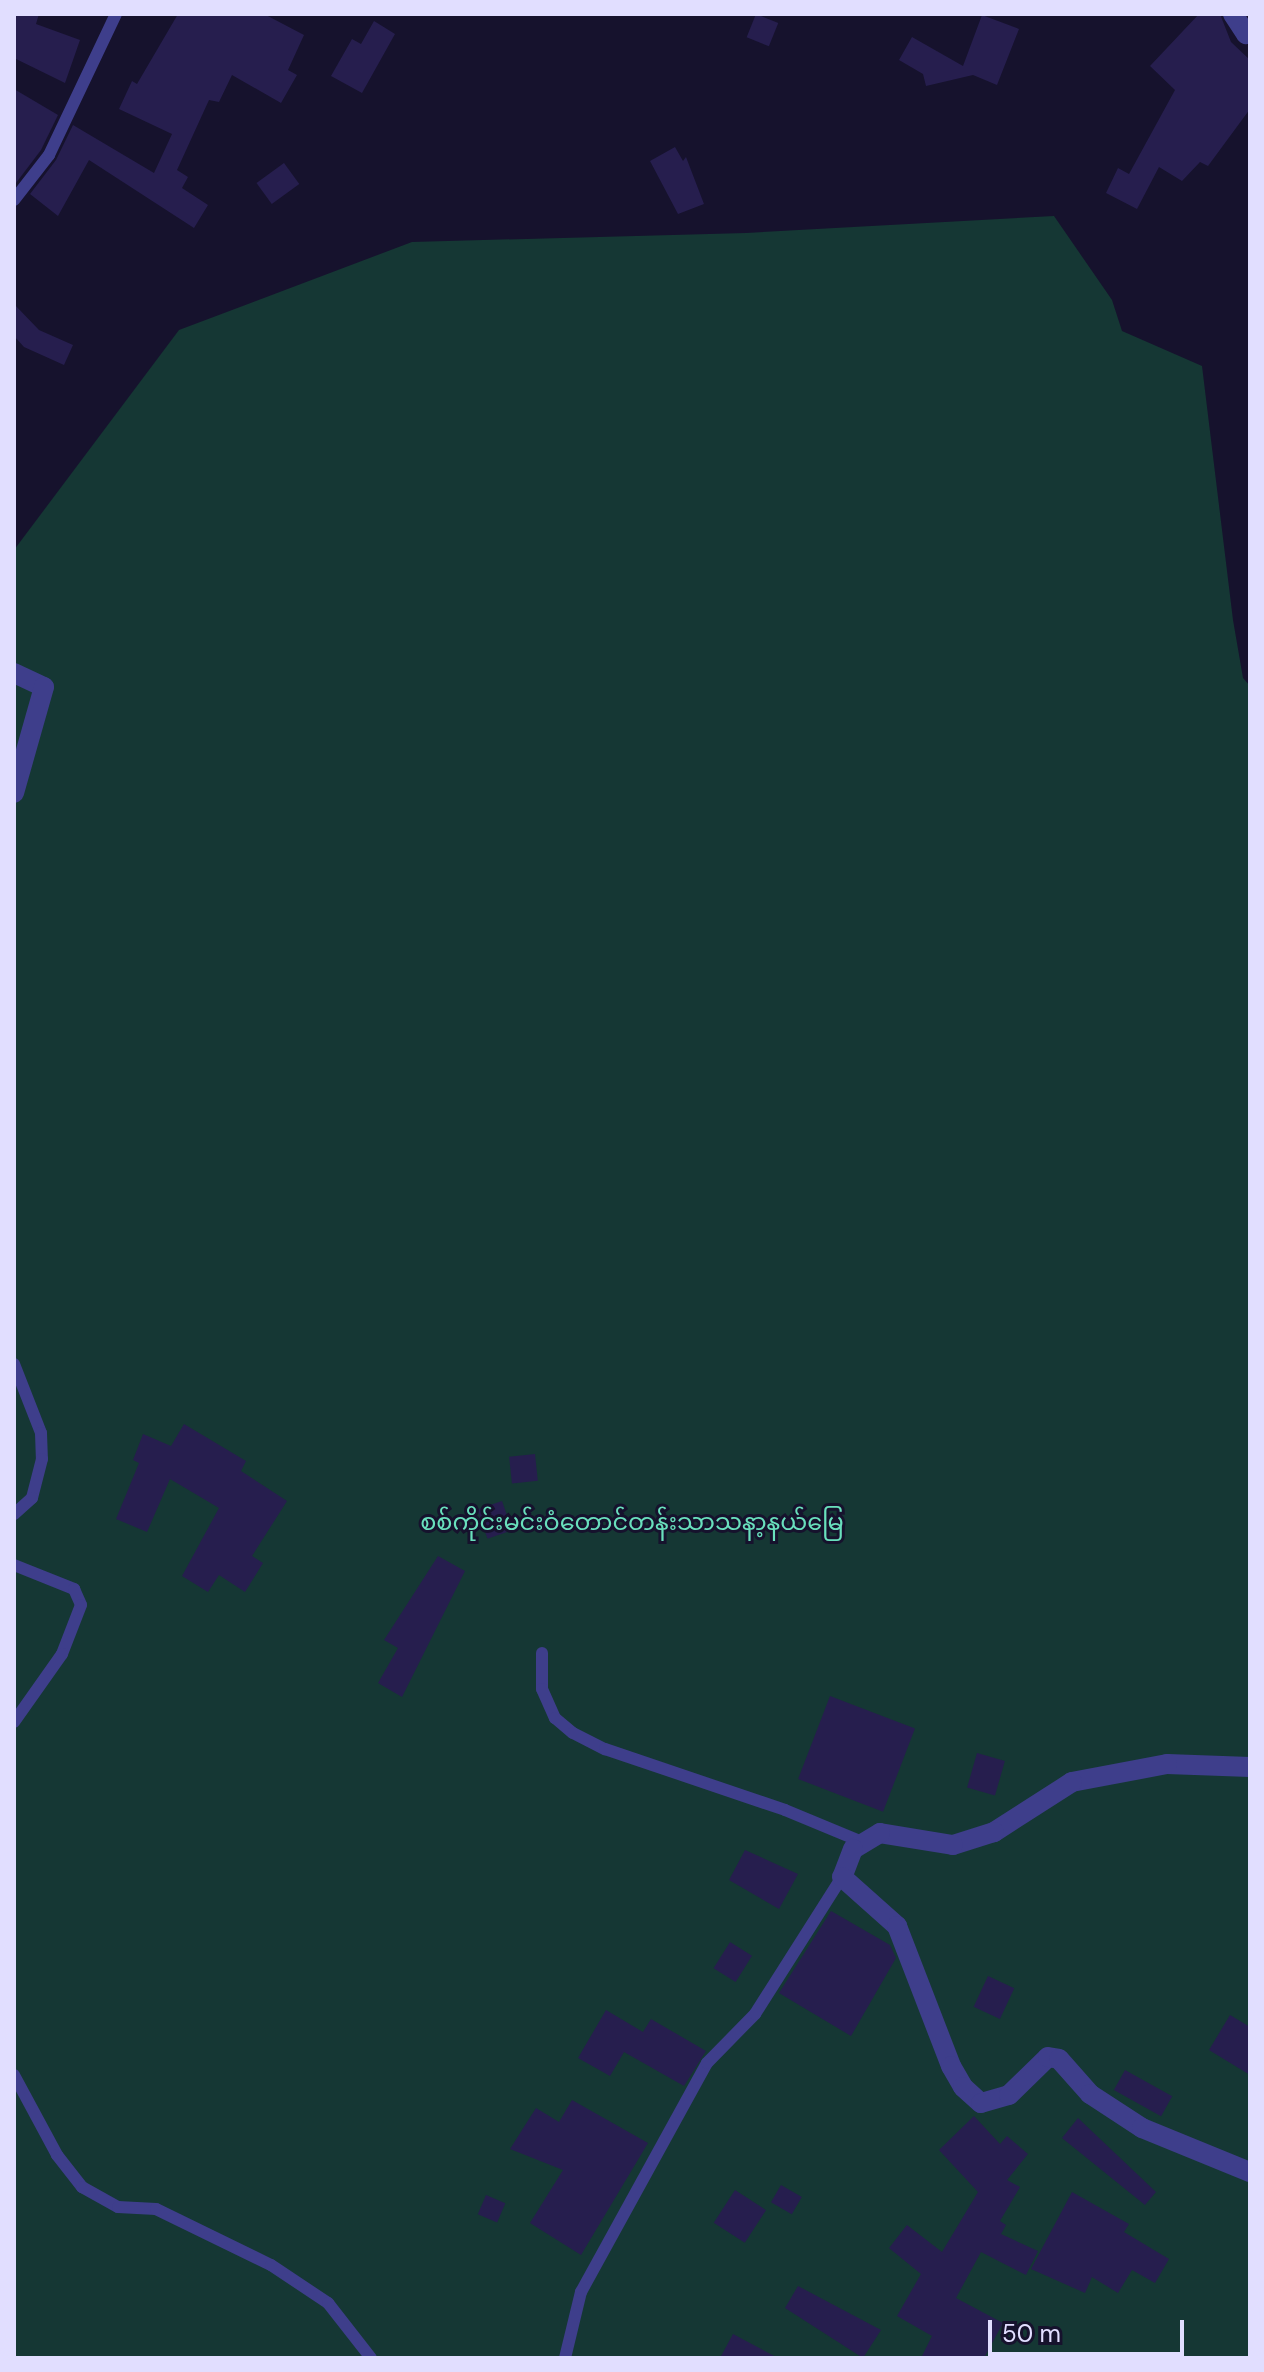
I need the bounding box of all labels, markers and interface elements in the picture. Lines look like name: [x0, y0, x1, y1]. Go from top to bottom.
park label: စစ်ကိုင်းမင်းဝံတောင်တန်းသာသနာ့နယ်မြေ: [420, 1508, 844, 1536]
scale bar: [992, 2304, 1188, 2354]
text: 50 m: [1002, 2318, 1061, 2349]

